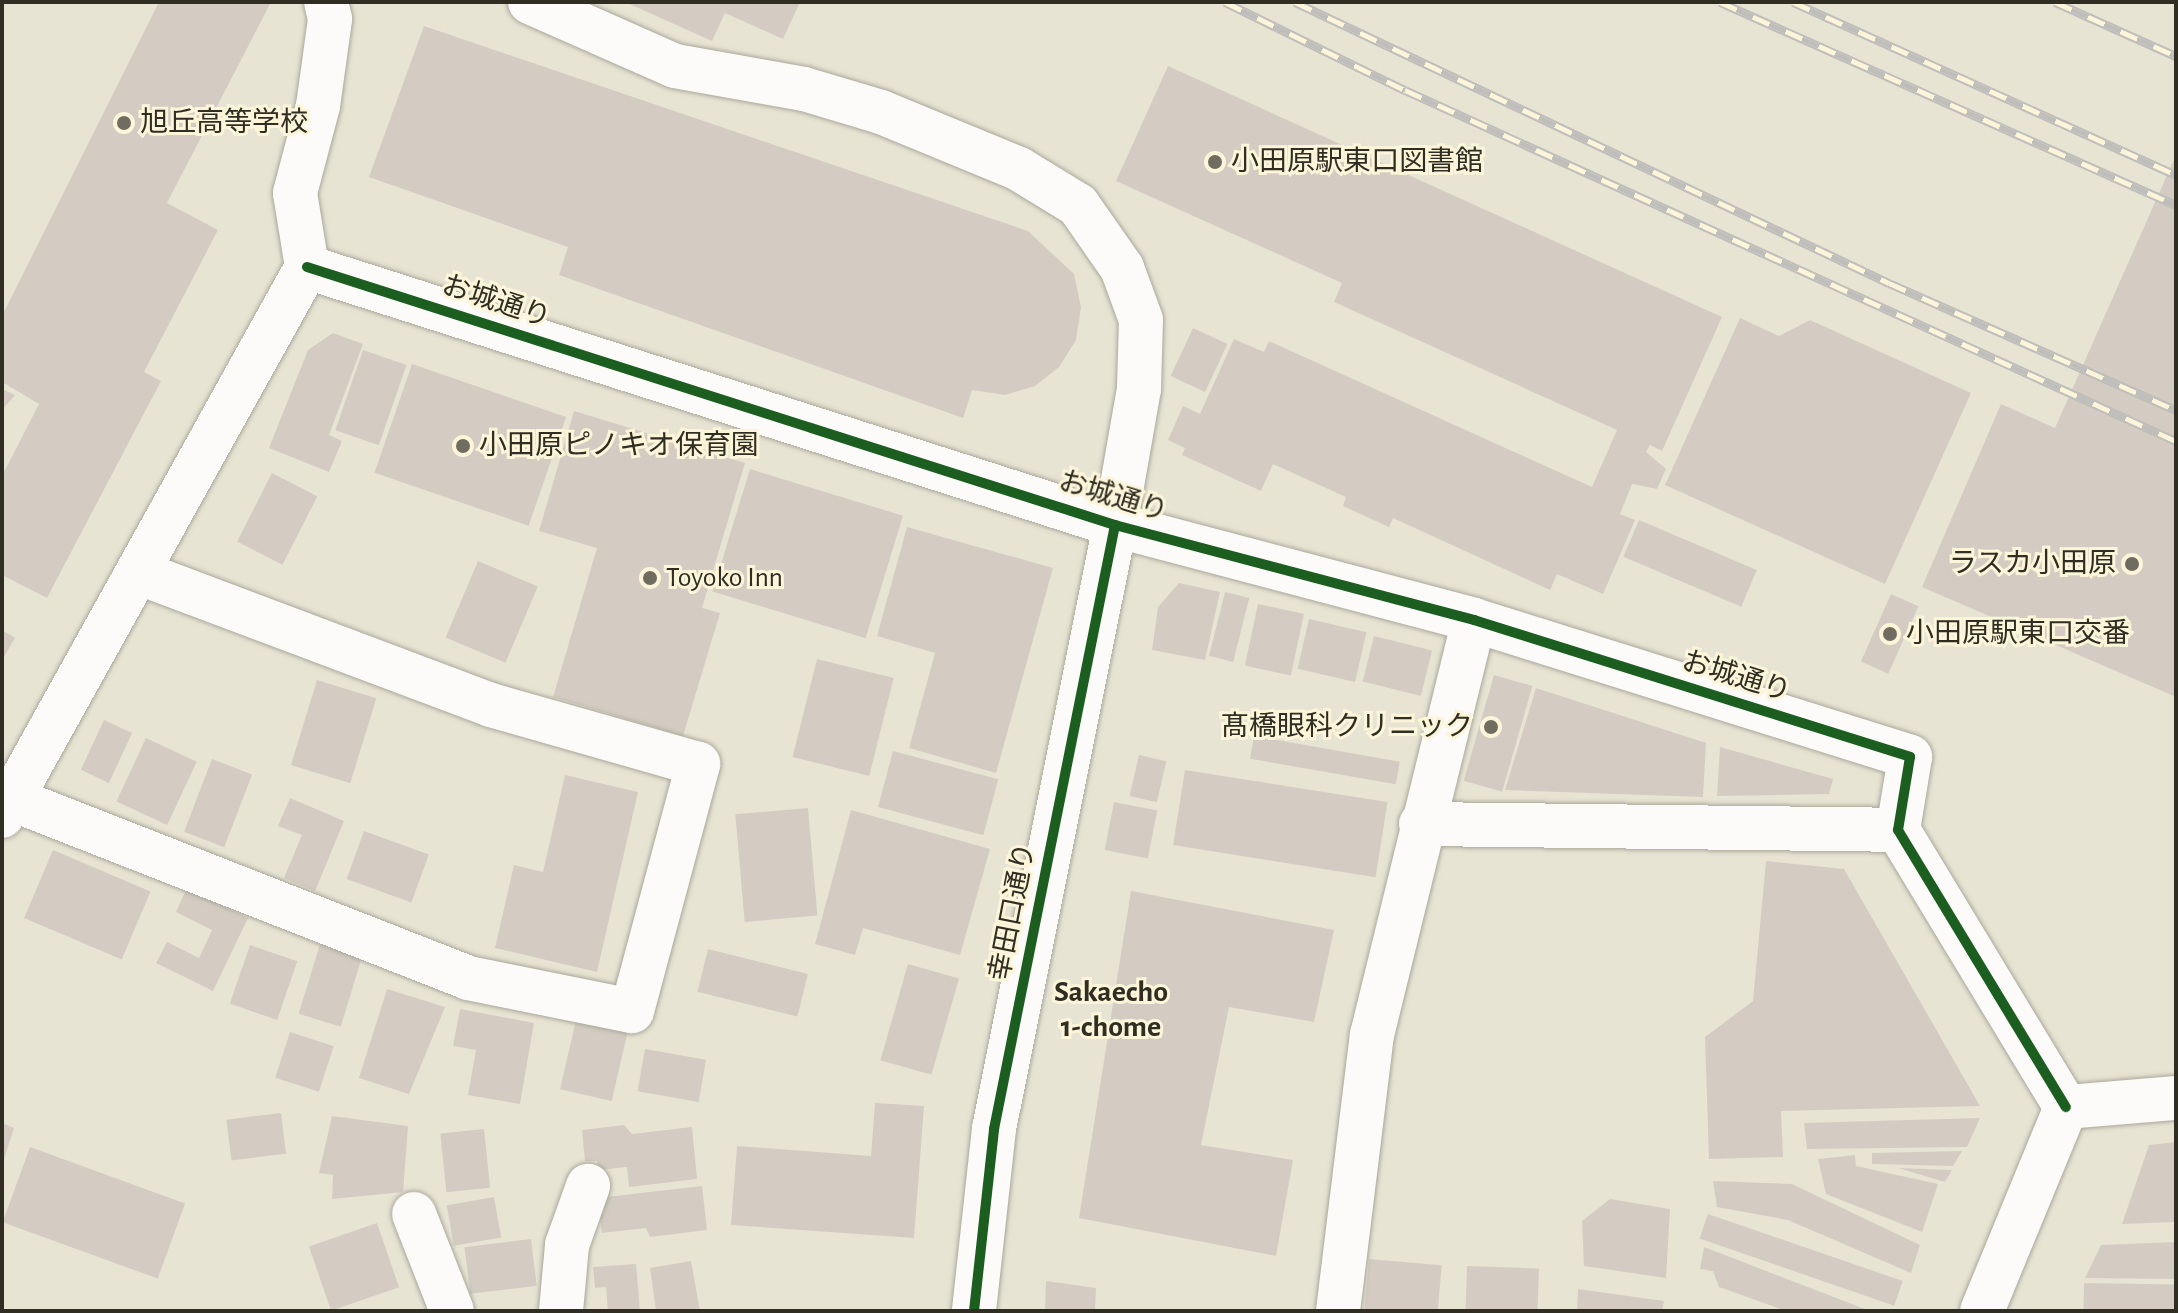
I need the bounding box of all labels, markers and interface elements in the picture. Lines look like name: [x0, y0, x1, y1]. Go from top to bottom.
place label: 旭丘高等学校: [140, 106, 308, 140]
marker: 旭丘高等学校: [115, 114, 133, 132]
place label: 小田原駅東口図書館: [1231, 145, 1483, 179]
marker: 小田原駅東口図書館: [1206, 153, 1224, 171]
street label: お城通り: [438, 269, 554, 335]
place label: 小田原ピノキオ保育園: [479, 429, 759, 463]
marker: 小田原ピノキオ保育園: [454, 437, 472, 455]
street label: お城通り: [1055, 465, 1171, 529]
place label: ラスカ小田原: [1948, 547, 2116, 581]
marker: ラスカ小田原: [2123, 555, 2141, 573]
place label: Toyoko Inn: [666, 561, 783, 595]
marker: Toyoko Inn: [641, 569, 659, 587]
place label: 小田原駅東口交番: [1906, 617, 2130, 651]
marker: 小田原駅東口交番: [1881, 625, 1899, 643]
street label: お城通り: [1678, 645, 1794, 709]
place label: 髙橋眼科クリニック: [1221, 710, 1473, 744]
marker: 髙橋眼科クリニック: [1480, 716, 1502, 738]
street label: 幸田口通り: [983, 840, 1043, 984]
district label: Sakaecho 1-chome: [1054, 974, 1168, 1044]

